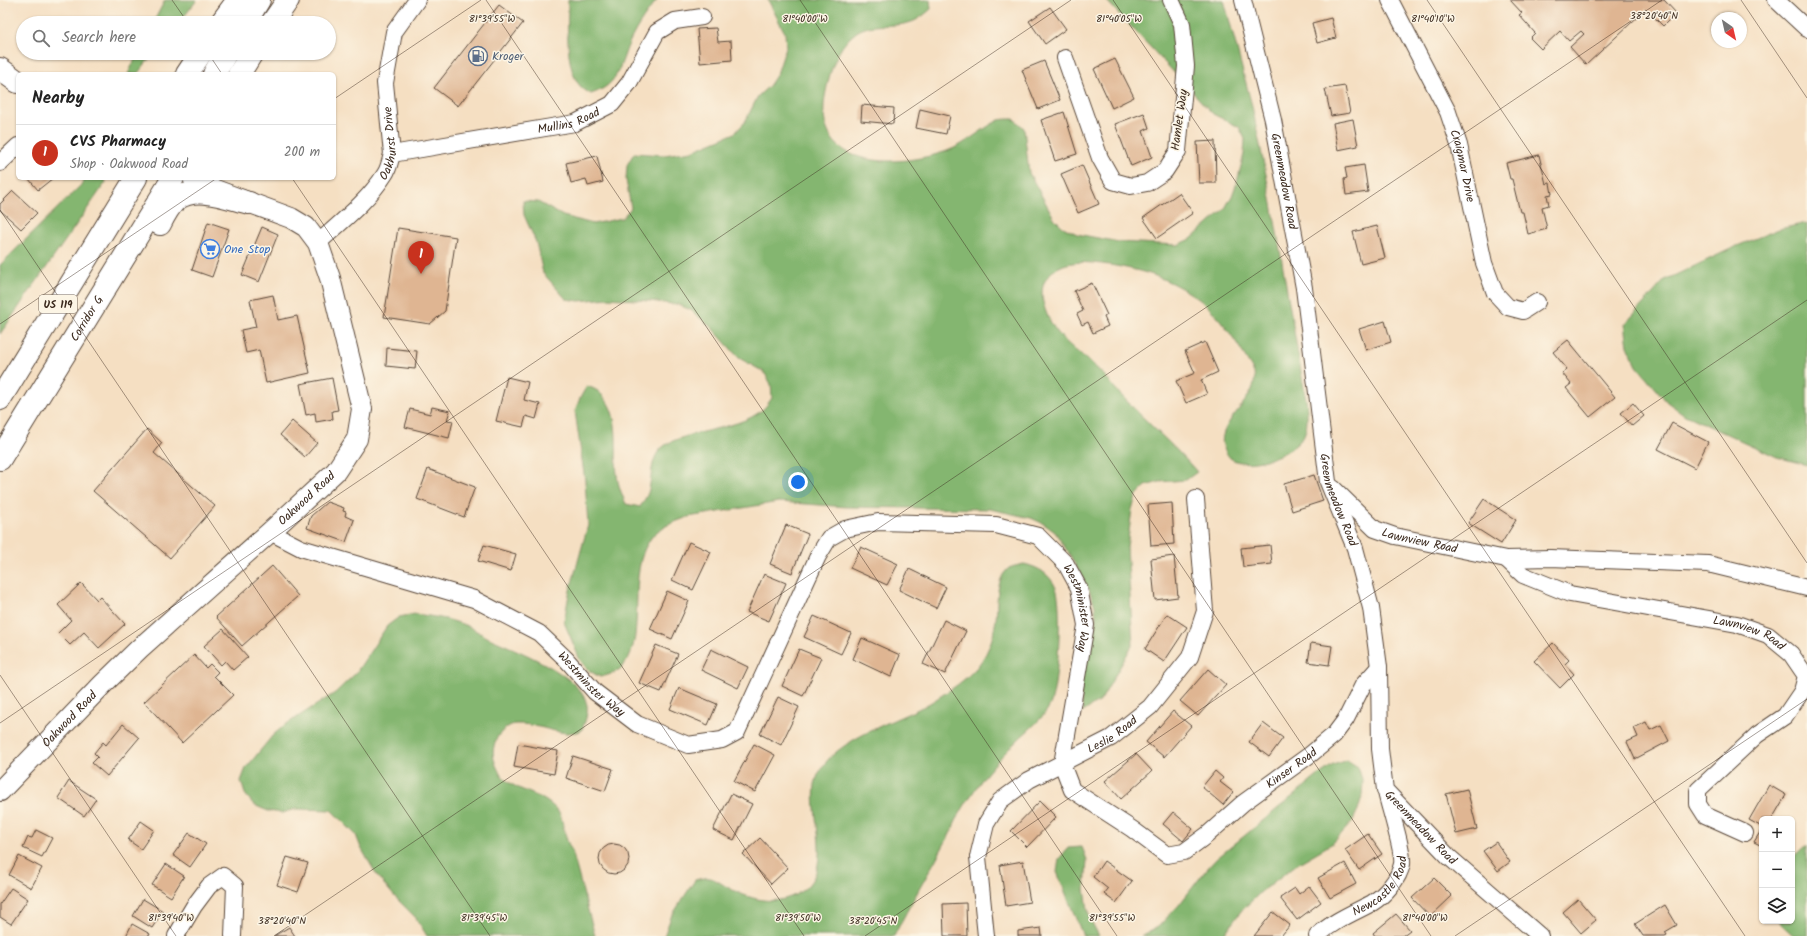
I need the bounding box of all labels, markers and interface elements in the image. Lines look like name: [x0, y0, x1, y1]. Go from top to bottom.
text: 38°20'40"N: [1630, 8, 1678, 24]
text: 81°39'55"W: [469, 11, 515, 27]
text: 81°40'00"W: [782, 11, 828, 27]
text: 81°40'05"W: [1096, 11, 1142, 27]
text: 81°40'10"W: [1411, 11, 1455, 27]
north arrow: [1711, 12, 1747, 48]
search box: [16, 16, 336, 60]
text: Search here: [62, 26, 136, 50]
icon: search: [30, 27, 52, 49]
fuel station icon: Kroger: [467, 45, 489, 67]
place label: Kroger: [492, 47, 525, 66]
text: Nearby: [32, 85, 84, 112]
street label: Hamlet Way: [1166, 88, 1193, 152]
street label: Mullins Road: [536, 102, 604, 139]
street label: Oakhurst Drive: [374, 105, 402, 184]
street label: Craigmar Drive: [1444, 127, 1480, 205]
text: CVS Pharmacy: [70, 130, 166, 154]
street label: Greenmeadow Road: [1266, 132, 1302, 232]
text: 1: [43, 142, 47, 163]
text: 200 m: [284, 142, 320, 163]
text: Shop · Oakwood Road: [70, 154, 188, 175]
supermarket icon: One Stop: [199, 238, 221, 260]
place label: One Stop: [224, 240, 270, 259]
pin: 1: [408, 241, 434, 274]
street label: Corridor G: [65, 292, 108, 345]
road number: US 119: [39, 295, 77, 313]
street label: Greenmeadow Road: [1315, 452, 1363, 550]
street label: Oakwood Road: [274, 466, 341, 530]
your location: [788, 472, 808, 492]
street label: Lawnview Road: [1379, 523, 1460, 559]
street label: Westminister Way: [1058, 561, 1095, 654]
street label: Lawnview Road: [1711, 611, 1790, 656]
street label: Westminster Way: [553, 647, 629, 722]
street label: Oakwood Road: [38, 686, 102, 752]
street label: Leslie Road: [1084, 711, 1143, 759]
street label: Kinser Road: [1262, 743, 1323, 794]
street label: Greenmeadow Road: [1380, 786, 1462, 870]
map controls: [1759, 816, 1795, 924]
button: +: [1759, 816, 1795, 852]
button: −: [1759, 852, 1795, 888]
street label: Newcastle Road: [1349, 854, 1412, 921]
button: layers: [1759, 888, 1795, 924]
text: 81°39'40"W: [148, 910, 194, 926]
text: 81°39'45"W: [461, 910, 507, 926]
text: 81°39'50"W: [775, 910, 821, 926]
text: 81°39'55"W: [1089, 910, 1135, 926]
text: 81°40'00"W: [1402, 910, 1448, 926]
text: 38°20'40"N: [258, 913, 306, 929]
text: 38°20'45"N: [849, 913, 897, 929]

